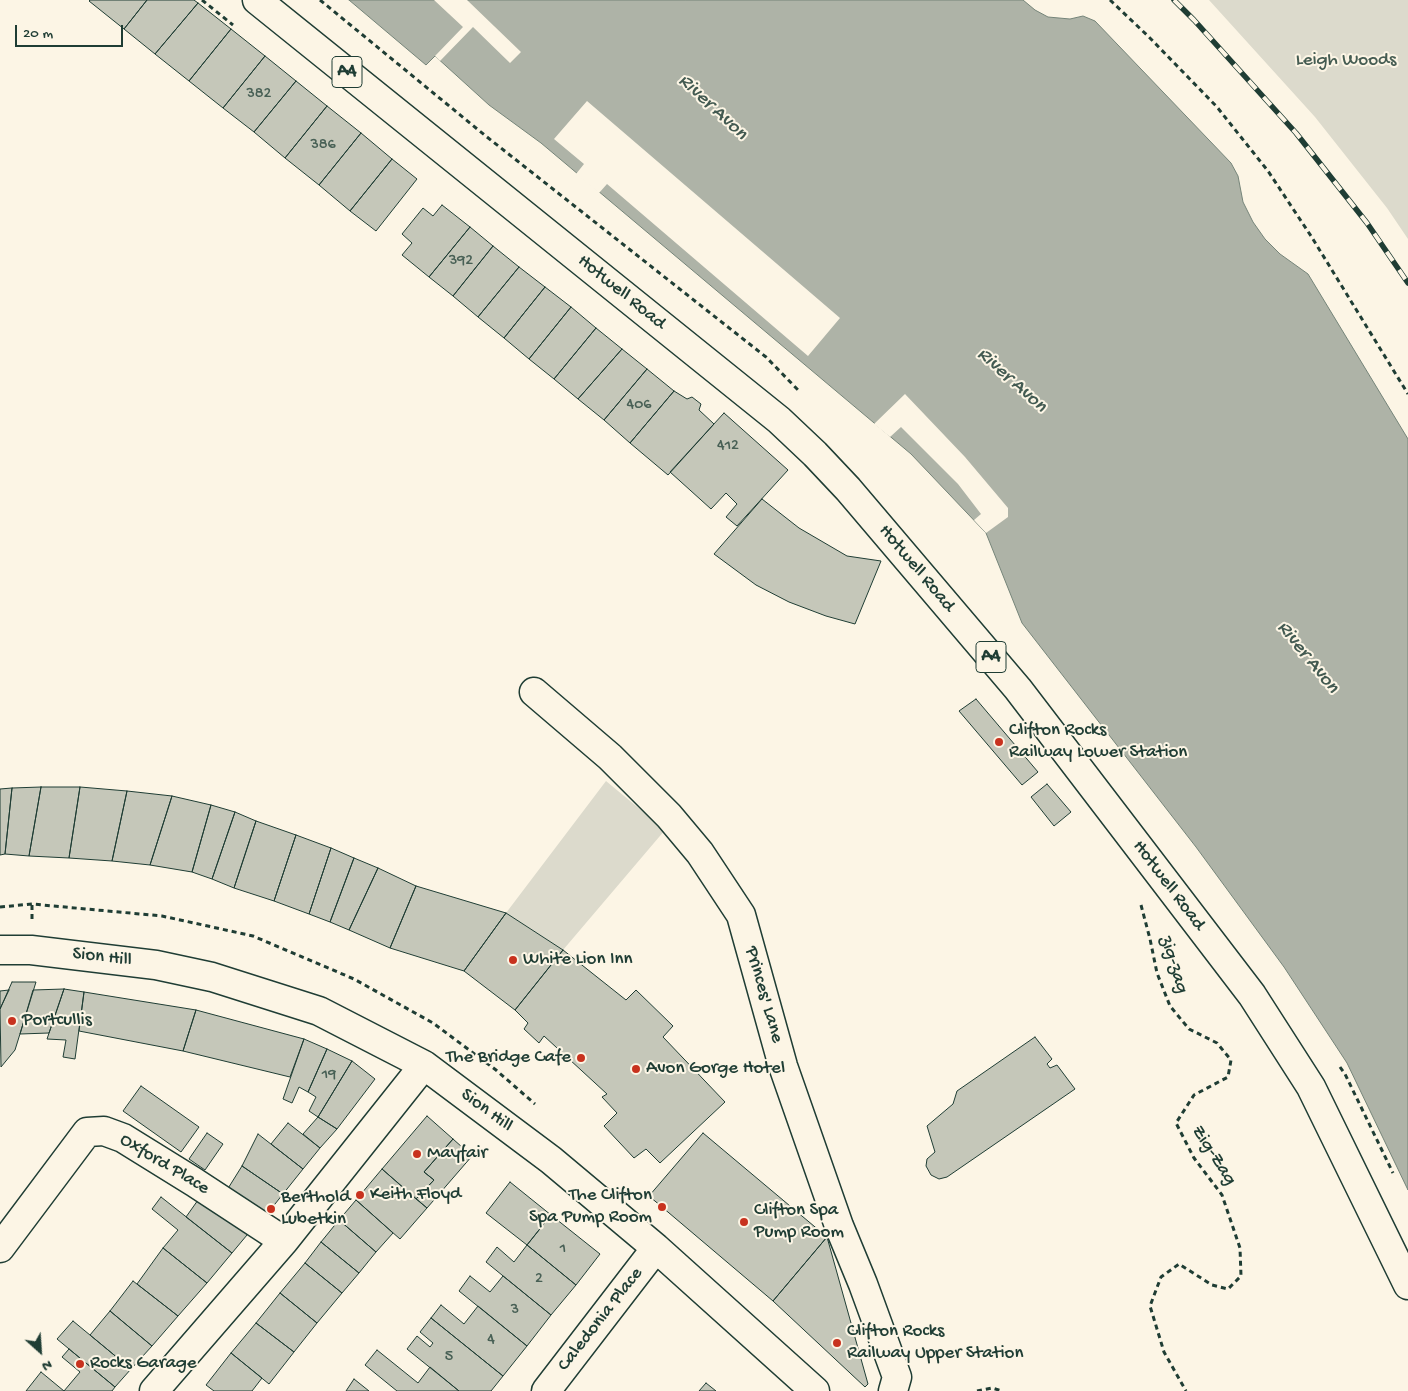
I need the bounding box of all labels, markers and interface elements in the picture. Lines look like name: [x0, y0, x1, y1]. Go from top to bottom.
scale bar: [18, 15, 125, 47]
text: 20 m: [23, 25, 53, 43]
park label: Leigh Woods: [1296, 50, 1396, 72]
road number: A4: [332, 56, 362, 88]
water label: River Avon: [672, 70, 752, 146]
house number: 382: [247, 85, 271, 105]
house number: 386: [310, 136, 336, 156]
street label: Hotwell Road: [572, 250, 670, 336]
house number: 392: [449, 252, 473, 272]
water label: River Avon: [971, 343, 1051, 419]
house number: 406: [627, 396, 651, 416]
house number: 412: [717, 437, 739, 457]
street label: Hotwell Road: [873, 521, 959, 617]
water label: River Avon: [1271, 617, 1343, 699]
road number: A4: [976, 642, 1006, 672]
place label: Clifton Rocks Railway Lower Station: [1009, 720, 1187, 764]
marker: Clifton Rocks Railway Lower Station: [993, 736, 1005, 748]
street label: Hotwell Road: [1127, 836, 1209, 936]
street label: zig-zag: [1153, 933, 1193, 997]
street label: Sion Hill: [71, 943, 133, 973]
street label: Princes' Lane: [738, 944, 788, 1046]
place label: White Lion Inn: [523, 949, 633, 971]
marker: White Lion Inn: [507, 954, 519, 966]
place label: Portcullis: [22, 1010, 92, 1032]
marker: Portcullis: [6, 1015, 18, 1027]
place label: The Bridge Cafe: [446, 1047, 571, 1069]
marker: The Bridge Cafe: [575, 1052, 587, 1064]
place label: Avon Gorge Hotel: [646, 1058, 785, 1080]
marker: Avon Gorge Hotel: [630, 1063, 642, 1075]
house number: 19: [322, 1066, 336, 1086]
street label: Sion Hill: [455, 1084, 517, 1138]
street label: Zig-Zag: [1185, 1122, 1241, 1190]
street label: Oxford Place: [115, 1129, 213, 1201]
place label: Mayfair: [427, 1143, 487, 1165]
marker: Mayfair: [411, 1148, 423, 1160]
place label: Keith Floyd: [370, 1184, 461, 1206]
place label: The Clifton Spa Pump Room: [529, 1185, 652, 1229]
place label: Berthold Lubetkin: [281, 1187, 350, 1231]
marker: Keith Floyd: [354, 1189, 366, 1201]
place label: Clifton Spa Pump Room: [754, 1200, 844, 1244]
marker: The Clifton Spa Pump Room: [656, 1201, 668, 1213]
marker: Berthold Lubetkin: [265, 1203, 277, 1215]
marker: Clifton Spa Pump Room: [738, 1216, 750, 1228]
house number: 1: [560, 1240, 566, 1260]
street label: Caledonia Place: [553, 1264, 649, 1376]
house number: 2: [535, 1270, 543, 1290]
house number: 3: [511, 1301, 519, 1321]
place label: Clifton Rocks Railway Upper Station: [847, 1321, 1024, 1365]
north arrow: [15, 1326, 65, 1376]
house number: 4: [487, 1331, 495, 1351]
marker: Clifton Rocks Railway Upper Station: [831, 1337, 843, 1349]
house number: 5: [445, 1348, 453, 1368]
place label: Rocks Garage: [90, 1353, 197, 1375]
text: N: [39, 1355, 55, 1375]
marker: Rocks Garage: [74, 1358, 86, 1370]

